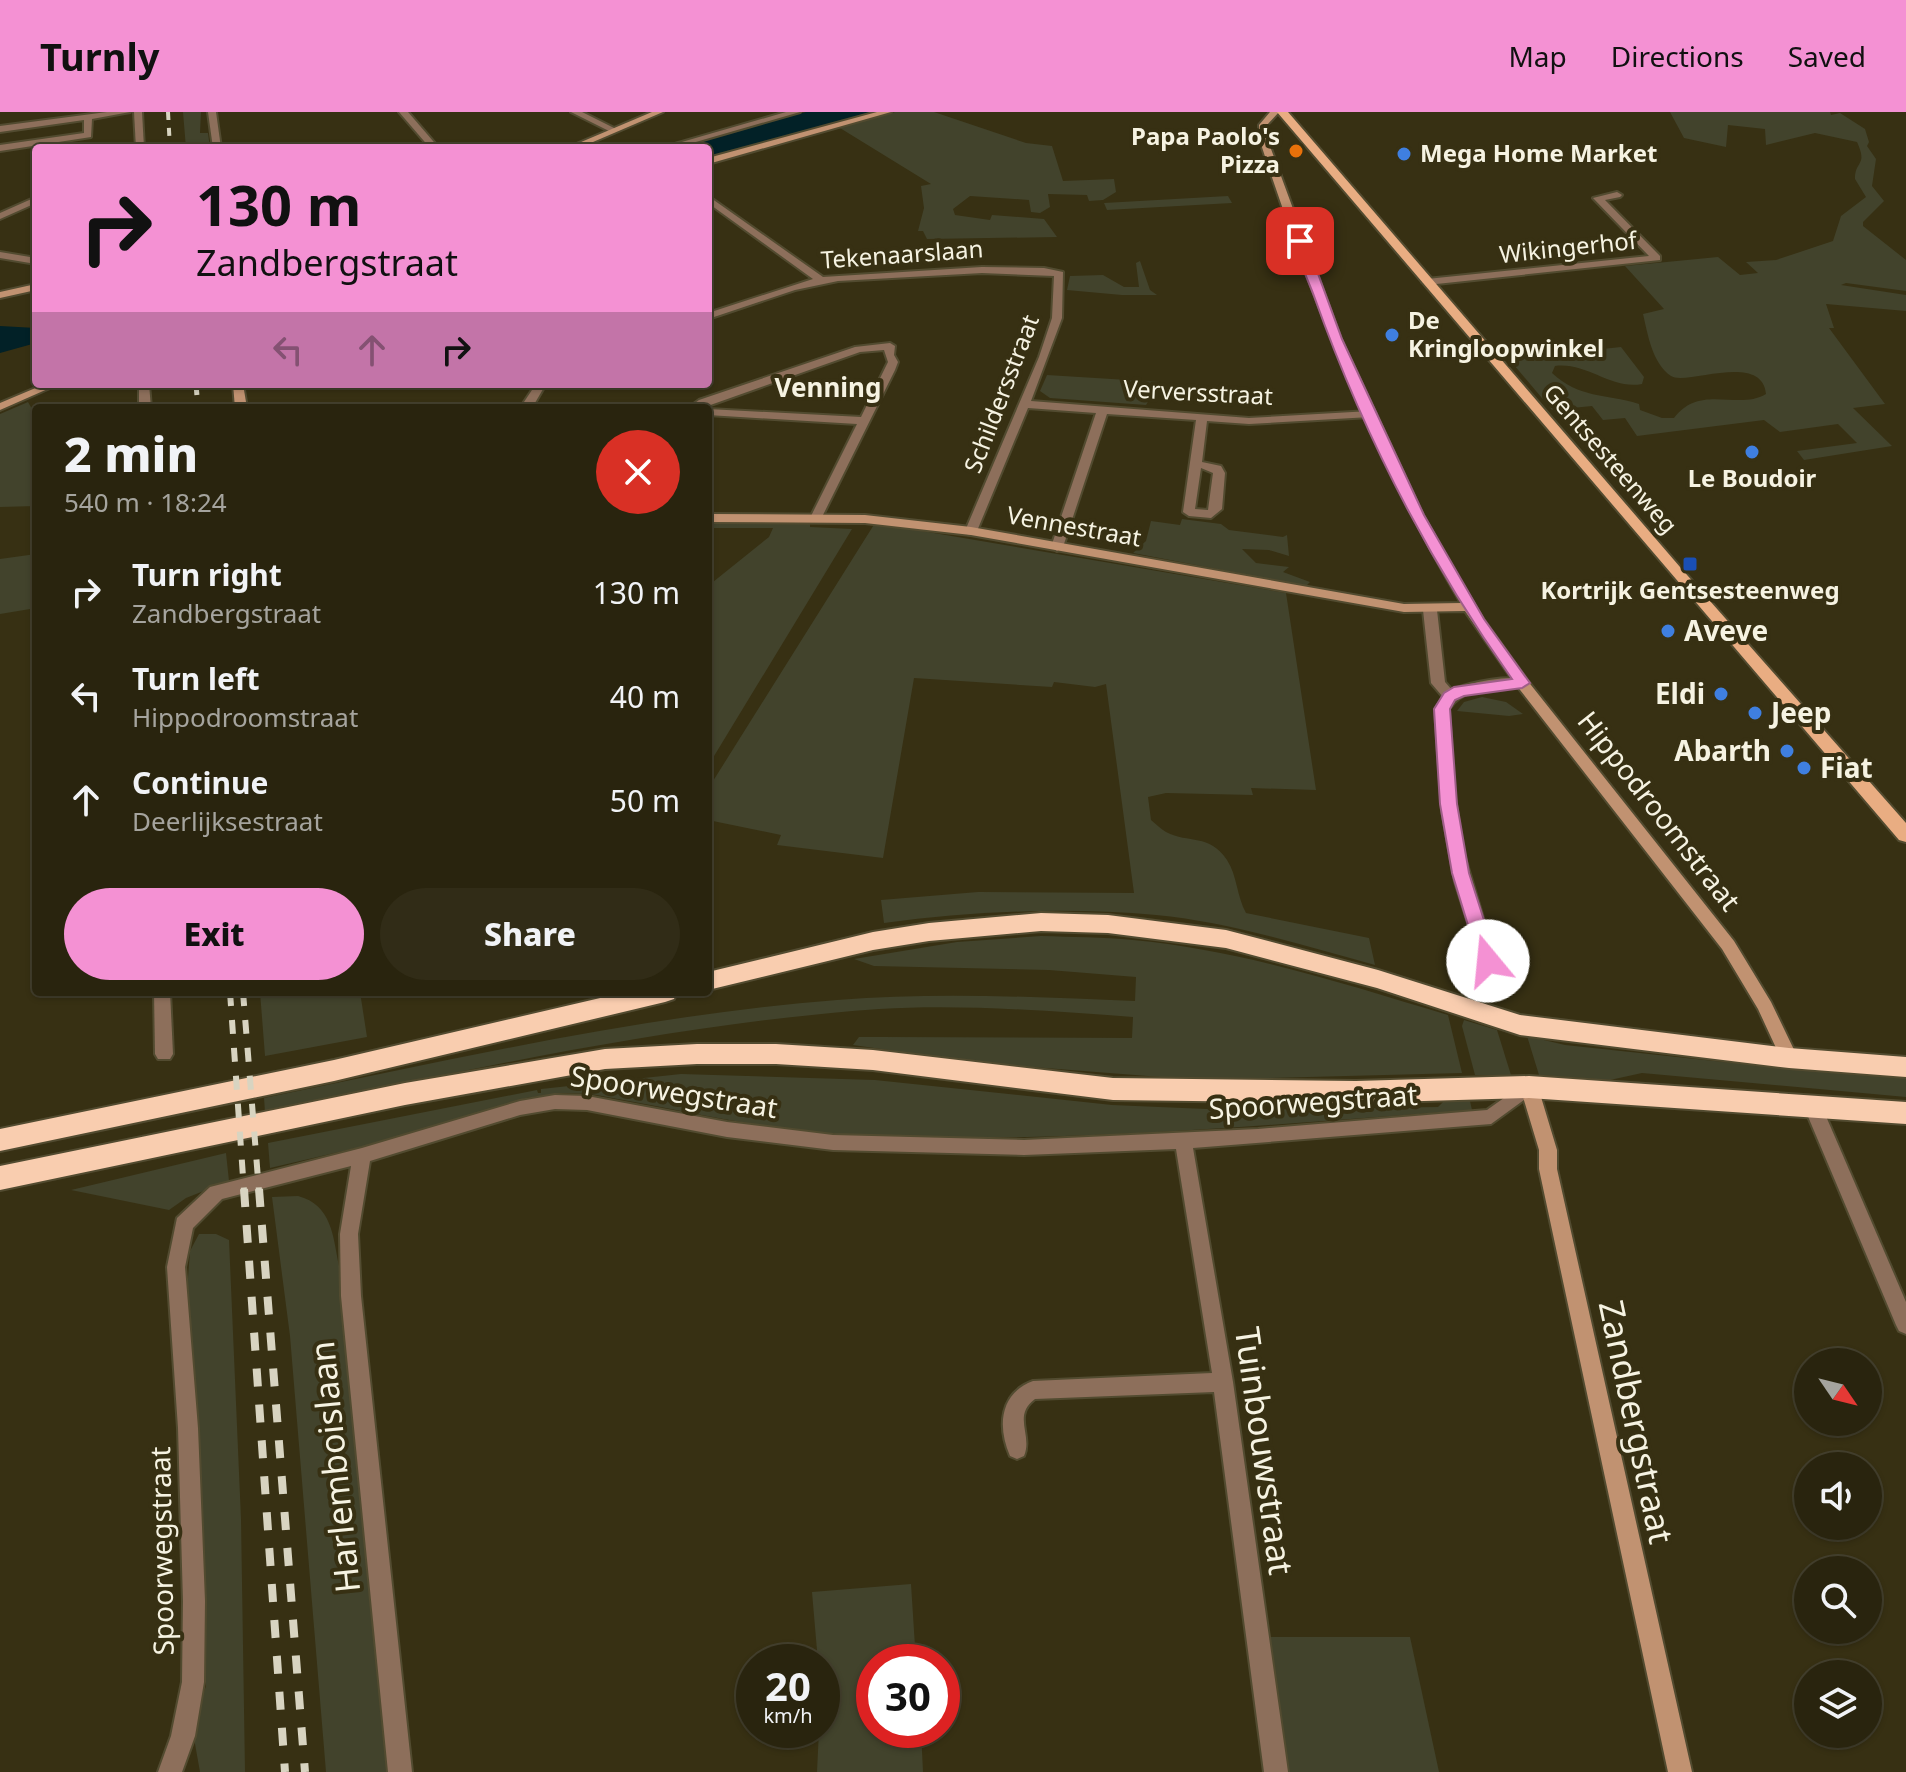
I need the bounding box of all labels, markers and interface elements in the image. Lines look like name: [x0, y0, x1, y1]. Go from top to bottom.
text: Turnly: [40, 30, 159, 82]
text: Map: [1508, 37, 1567, 75]
text: Directions: [1611, 37, 1744, 75]
text: Saved: [1788, 37, 1866, 75]
place label: Papa Paolo's Pizza: [1131, 119, 1280, 180]
place label: Mega Home Market: [1420, 136, 1657, 169]
marker: Papa Paolo's Pizza: [1287, 142, 1305, 160]
marker: Mega Home Market: [1395, 145, 1413, 163]
text: 130 m: [196, 166, 361, 242]
icon: right: [64, 176, 168, 280]
pin: [1266, 207, 1334, 275]
icon: arrive: [1278, 219, 1322, 263]
street label: Wikingerhof: [1497, 223, 1640, 270]
street label: Tekenaarslaan: [820, 231, 984, 276]
text: Zandbergstraat: [196, 238, 458, 287]
place label: De Kringloopwinkel: [1408, 303, 1604, 364]
street label: Schildersstraat: [955, 309, 1046, 477]
marker: De Kringloopwinkel: [1383, 326, 1401, 344]
icon: left: [266, 328, 310, 372]
icon: ahead: [350, 328, 394, 372]
icon: right: [434, 328, 478, 372]
district label: Venning: [775, 369, 881, 405]
street label: Verversstraat: [1122, 371, 1274, 412]
street label: Gentsesteenweg: [1537, 376, 1686, 540]
text: 2 min: [64, 421, 198, 486]
button: close: [596, 430, 680, 514]
marker: Le Boudoir: [1743, 443, 1761, 461]
place label: Le Boudoir: [1688, 461, 1817, 494]
text: 540 m · 18:24: [64, 484, 227, 520]
street label: Vennestraat: [1005, 497, 1144, 554]
text: Turn right: [132, 554, 282, 595]
marker: Kortrijk Gentsesteenweg: [1681, 555, 1699, 573]
icon: right: [64, 570, 108, 614]
text: 130 m: [593, 572, 680, 613]
place label: Kortrijk Gentsesteenweg: [1540, 573, 1840, 606]
text: Zandbergstraat: [132, 595, 321, 631]
place label: Aveve: [1684, 611, 1768, 649]
marker: Aveve: [1659, 622, 1677, 640]
text: Turn left: [132, 658, 260, 699]
icon: left: [64, 674, 108, 718]
place label: Eldi: [1655, 674, 1705, 712]
text: 40 m: [610, 676, 680, 717]
marker: Eldi: [1712, 685, 1730, 703]
place label: Jeep: [1768, 693, 1831, 731]
text: Hippodroomstraat: [132, 699, 358, 735]
street label: Hippodroomstraat: [1570, 703, 1750, 918]
marker: Jeep: [1746, 704, 1764, 722]
place label: Abarth: [1674, 731, 1771, 769]
marker: Abarth: [1778, 742, 1796, 760]
place label: Fiat: [1820, 748, 1873, 786]
marker: Fiat: [1795, 759, 1813, 777]
text: Continue: [132, 762, 268, 803]
icon: ahead: [64, 778, 108, 822]
text: 50 m: [610, 780, 680, 821]
text: Deerlijksestraat: [132, 803, 323, 839]
button: Exit: [64, 888, 364, 980]
button: Share: [380, 888, 680, 980]
position arrow: [1446, 919, 1530, 1003]
street label: Spoorwegstraat: [568, 1056, 780, 1126]
street label: Spoorwegstraat: [1207, 1075, 1419, 1127]
street label: Zandbergstraat: [1589, 1296, 1685, 1548]
street label: Tuinbouwstraat: [1225, 1324, 1305, 1578]
street label: Harlemboislaan: [298, 1339, 370, 1595]
north arrow: [1794, 1348, 1882, 1436]
map controls: [1794, 1348, 1882, 1748]
street label: Spoorwegstraat: [140, 1446, 182, 1656]
button: sound: [1794, 1452, 1882, 1540]
button: search: [1794, 1556, 1882, 1644]
speed limit sign: 30: [856, 1644, 960, 1748]
text: 20: [765, 1658, 811, 1713]
button: layers: [1794, 1660, 1882, 1748]
text: km/h: [763, 1702, 813, 1729]

